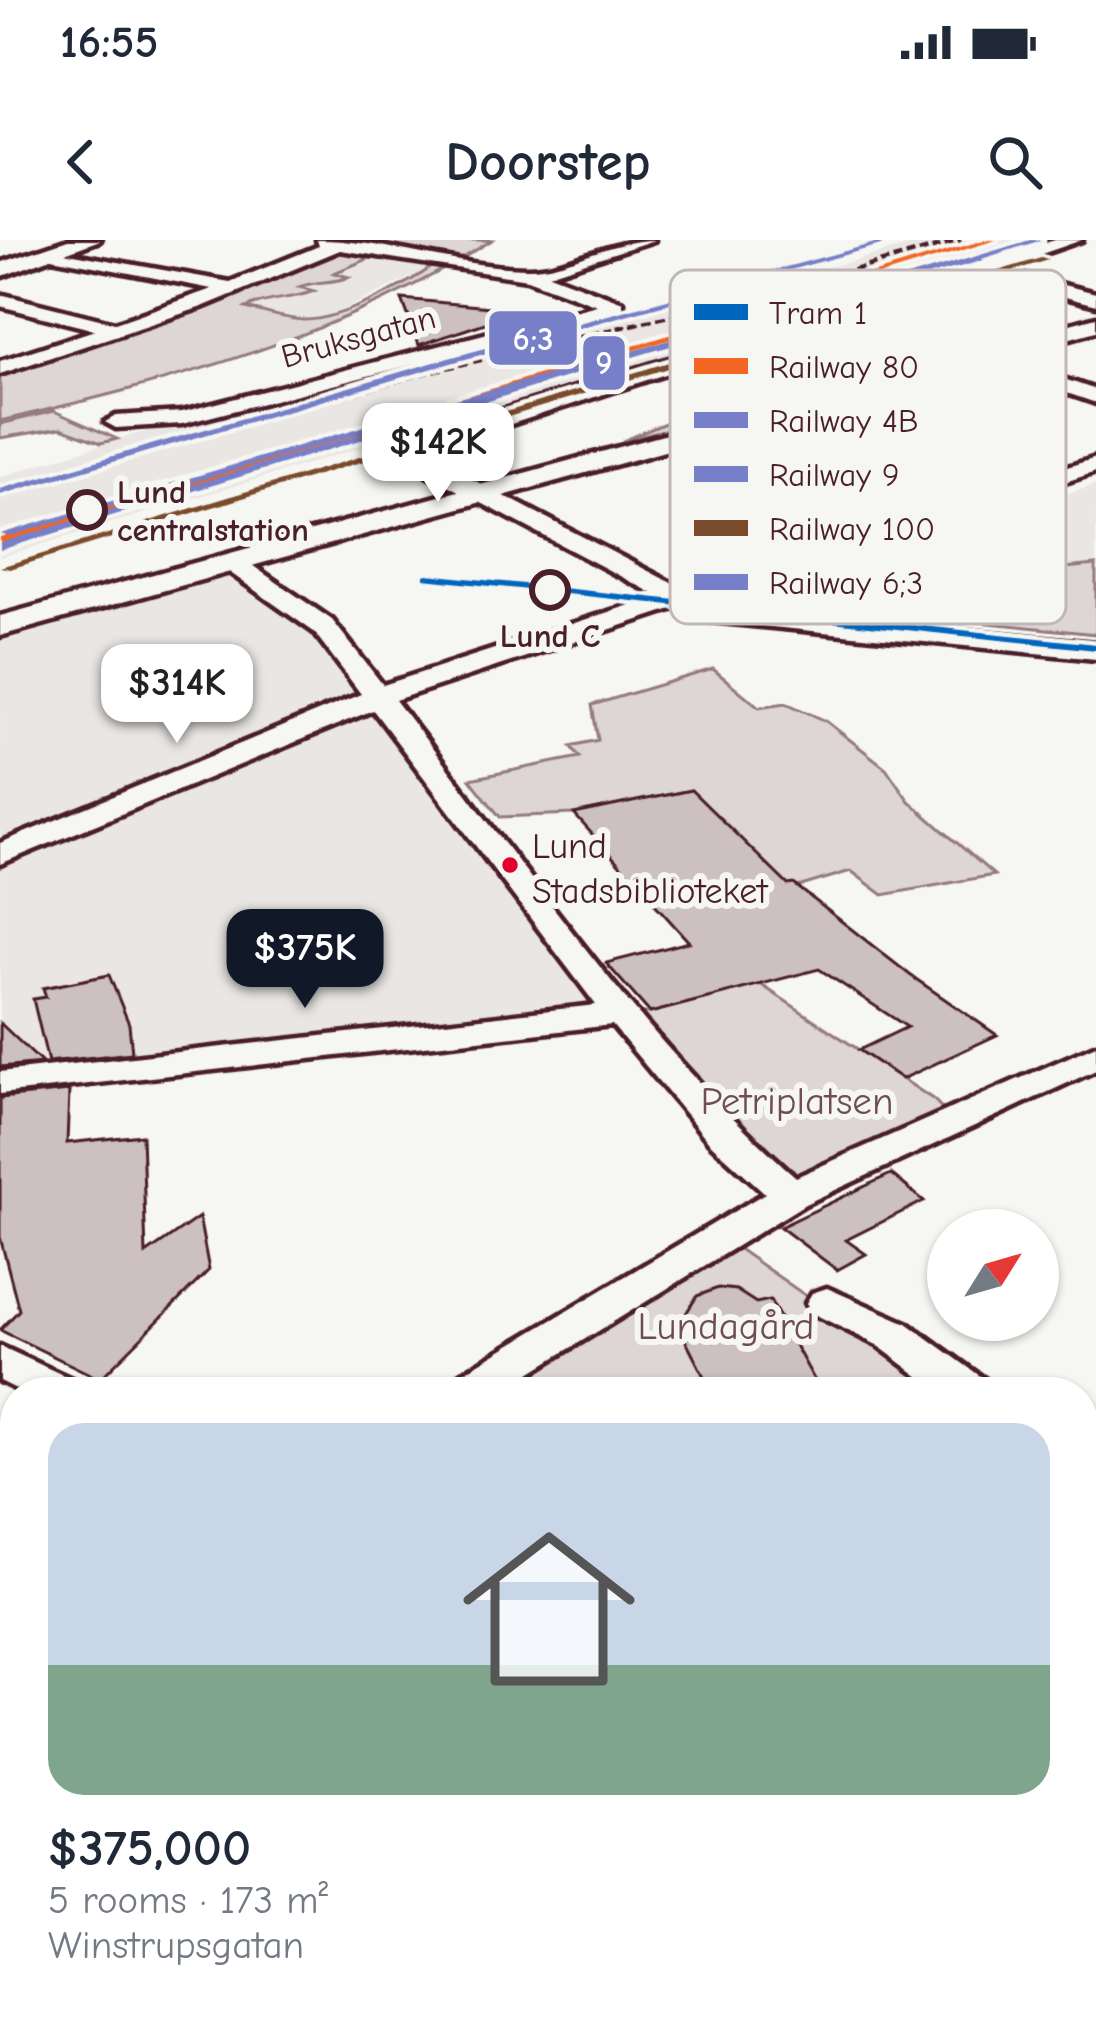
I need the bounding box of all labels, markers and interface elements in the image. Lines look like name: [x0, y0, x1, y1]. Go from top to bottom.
text: 16:55: [60, 16, 158, 68]
icon: back: [48, 129, 114, 195]
icon: search: [982, 129, 1048, 195]
text: Doorstep: [445, 131, 651, 194]
legend: [670, 270, 1066, 624]
text: Tram 1: [769, 294, 867, 332]
street label: Bruksgatan: [277, 298, 440, 376]
line badge: 6;3: [487, 309, 579, 367]
text: 6;3: [513, 320, 553, 358]
line badge: 9: [581, 334, 627, 392]
text: 9: [595, 344, 613, 382]
text: Railway 80: [769, 348, 919, 386]
text: Railway 4B: [769, 402, 918, 440]
pin: $142K: [354, 403, 522, 505]
text: $142K: [389, 419, 487, 464]
text: Railway 9: [769, 456, 899, 494]
place label: Lund centralstation: [117, 473, 309, 549]
marker: Lund centralstation: [68, 491, 106, 529]
text: Railway 100: [769, 510, 935, 548]
text: Railway 6;3: [769, 564, 923, 602]
marker: Lund C: [531, 571, 569, 609]
place label: Lund C: [500, 617, 601, 655]
pin: $314K: [93, 644, 261, 746]
text: $314K: [128, 660, 226, 705]
place label: Lund Stadsbiblioteket: [532, 826, 769, 912]
marker: Lund Stadsbiblioteket: [499, 854, 521, 876]
pin: $375K: [221, 909, 389, 1011]
text: $375K: [254, 925, 356, 970]
park label: Petriplatsen: [701, 1079, 893, 1124]
north arrow: [927, 1209, 1059, 1341]
map controls: [927, 1209, 1059, 1341]
park label: Lundagård: [637, 1304, 815, 1349]
icon: home: [441, 1501, 657, 1717]
text: $375,000: [48, 1819, 251, 1878]
text: 5 rooms · 173 m²: [48, 1878, 328, 1923]
text: Winstrupsgatan: [48, 1923, 304, 1968]

